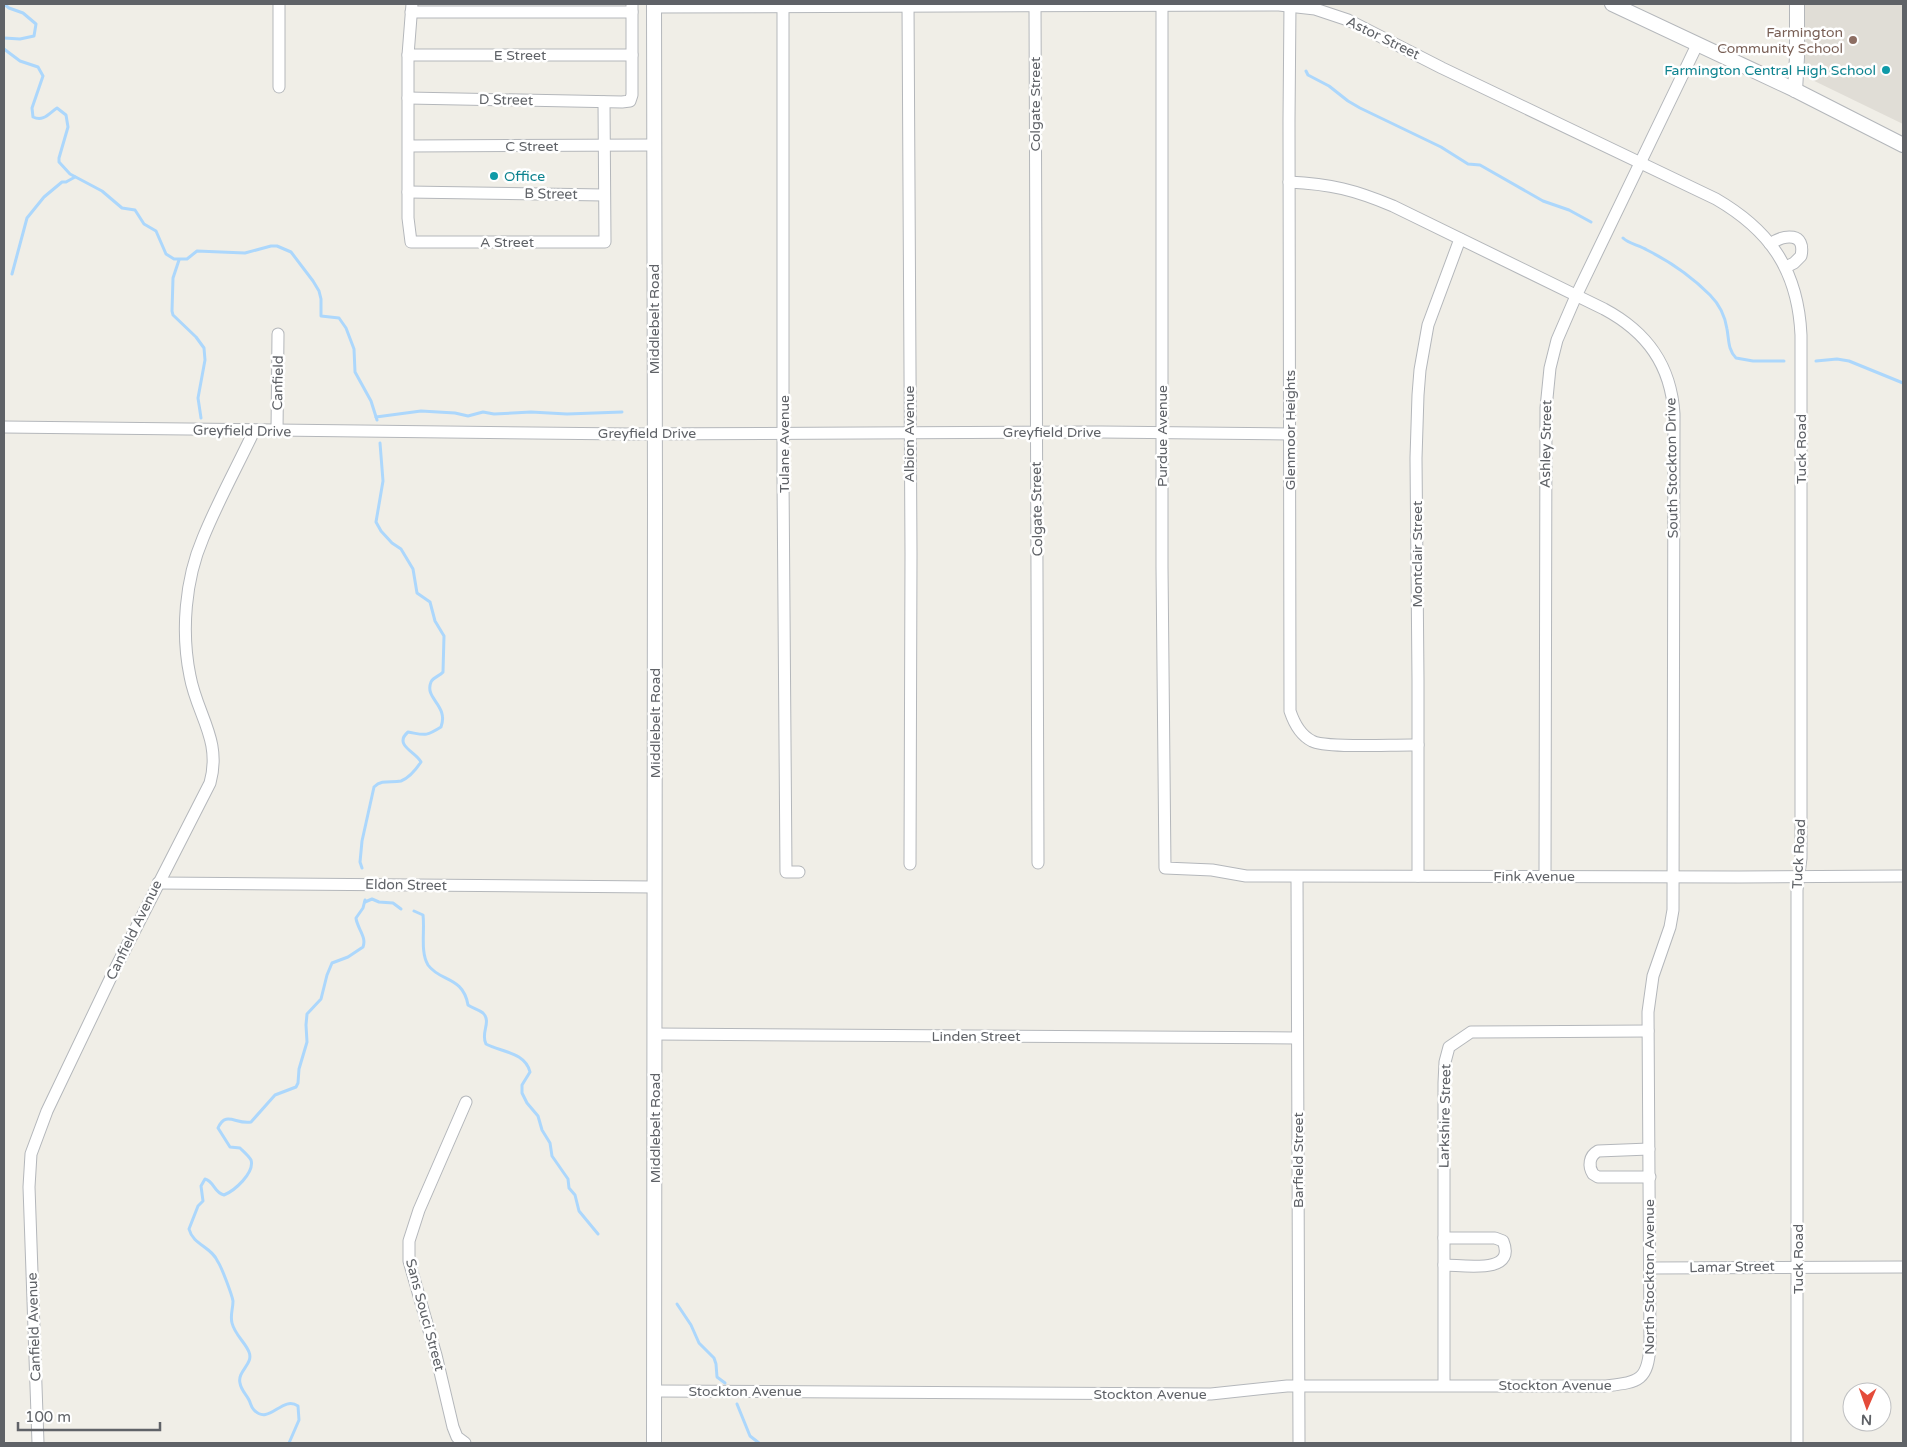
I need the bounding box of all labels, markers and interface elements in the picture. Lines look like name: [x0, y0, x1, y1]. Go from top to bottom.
street label: Astor Street: [1343, 13, 1423, 63]
place label: Farmington Community School: [1717, 24, 1843, 57]
marker: Farmington Community School: [1847, 34, 1859, 46]
street label: E Street: [494, 47, 547, 64]
street label: Colgate Street: [1027, 56, 1044, 151]
place label: Farmington Central High School: [1664, 62, 1876, 79]
marker: Farmington Central High School: [1880, 64, 1892, 76]
street label: D Street: [479, 91, 534, 109]
street label: C Street: [505, 138, 559, 155]
place label: Office: [504, 168, 545, 185]
marker: Office: [488, 170, 500, 182]
street label: B Street: [524, 185, 578, 203]
street label: A Street: [480, 234, 535, 251]
street label: Middlebelt Road: [646, 264, 663, 374]
street label: Canfield: [269, 355, 287, 411]
street label: Glenmoor Heights: [1282, 369, 1299, 490]
street label: Albion Avenue: [901, 385, 918, 482]
street label: Purdue Avenue: [1154, 385, 1171, 487]
street label: Tulane Avenue: [776, 395, 793, 493]
street label: South Stockton Drive: [1662, 397, 1682, 539]
street label: Ashley Street: [1537, 399, 1555, 488]
street label: Tuck Road: [1793, 414, 1810, 484]
street label: Greyfield Drive: [193, 422, 291, 440]
street label: Greyfield Drive: [1003, 424, 1101, 441]
street label: Greyfield Drive: [598, 425, 696, 442]
street label: Colgate Street: [1028, 461, 1046, 557]
street label: Montclair Street: [1409, 500, 1426, 607]
street label: Middlebelt Road: [647, 668, 664, 778]
street label: Tuck Road: [1789, 819, 1809, 889]
street label: Fink Avenue: [1493, 868, 1575, 885]
street label: Eldon Street: [365, 876, 448, 894]
street label: Canfield Avenue: [102, 877, 166, 983]
street label: Linden Street: [931, 1028, 1021, 1045]
street label: Larkshire Street: [1436, 1063, 1454, 1168]
street label: Middlebelt Road: [647, 1073, 664, 1183]
street label: Barfield Street: [1290, 1111, 1307, 1208]
street label: North Stockton Avenue: [1641, 1199, 1658, 1355]
street label: Tuck Road: [1790, 1224, 1807, 1294]
street label: Sans Souci Street: [402, 1257, 448, 1374]
street label: Lamar Street: [1689, 1258, 1776, 1276]
street label: Canfield Avenue: [24, 1272, 44, 1382]
street label: Stockton Avenue: [1498, 1377, 1612, 1394]
north arrow: [1842, 1382, 1892, 1432]
street label: Stockton Avenue: [688, 1383, 802, 1400]
street label: Stockton Avenue: [1093, 1386, 1207, 1403]
scale bar: [18, 1400, 160, 1432]
text: 100 m: [25, 1408, 71, 1426]
text: N: [1861, 1411, 1872, 1428]

